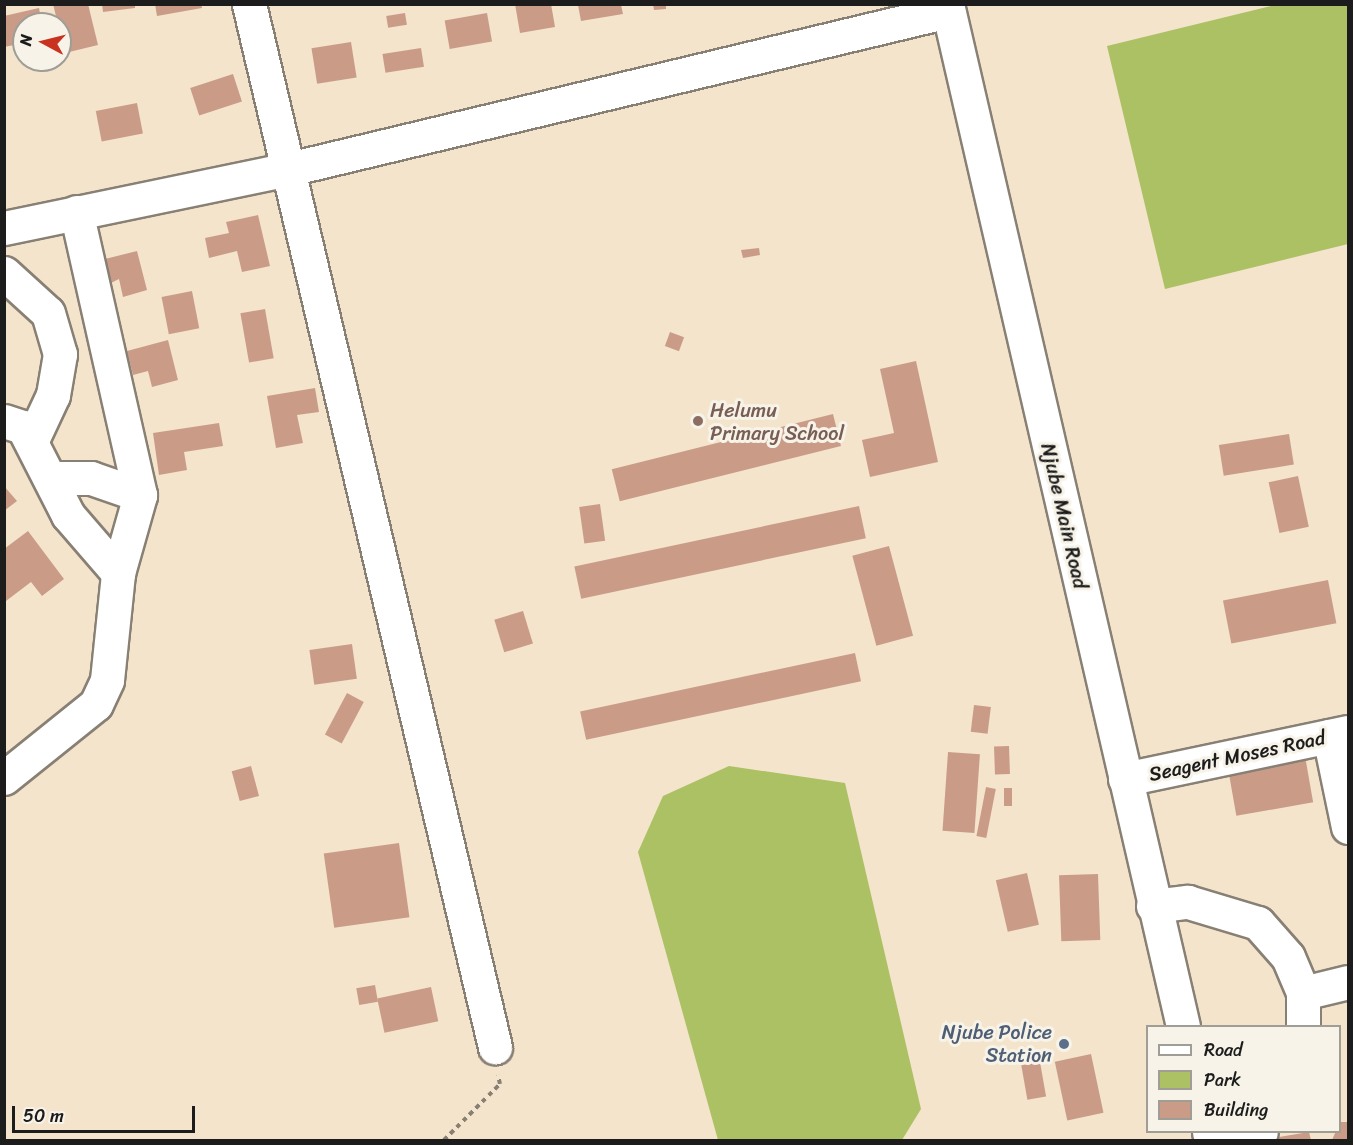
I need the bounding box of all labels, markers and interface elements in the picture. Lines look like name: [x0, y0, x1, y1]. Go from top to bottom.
north arrow: [12, 12, 72, 72]
text: N: [11, 33, 41, 47]
place label: Helumu Primary School: [710, 398, 844, 445]
marker: Helumu Primary School: [691, 414, 705, 428]
street label: Njube Main Road: [1036, 441, 1092, 591]
street label: Seagent Moses Road: [1147, 726, 1327, 786]
place label: Njube Police Station: [942, 1020, 1052, 1067]
legend: [1146, 1025, 1341, 1133]
text: Road: [1204, 1034, 1243, 1066]
marker: Njube Police Station: [1057, 1037, 1071, 1051]
text: Park: [1204, 1064, 1241, 1096]
scale bar: [15, 1094, 198, 1132]
text: Building: [1204, 1094, 1268, 1126]
text: 50 m: [23, 1100, 64, 1132]

